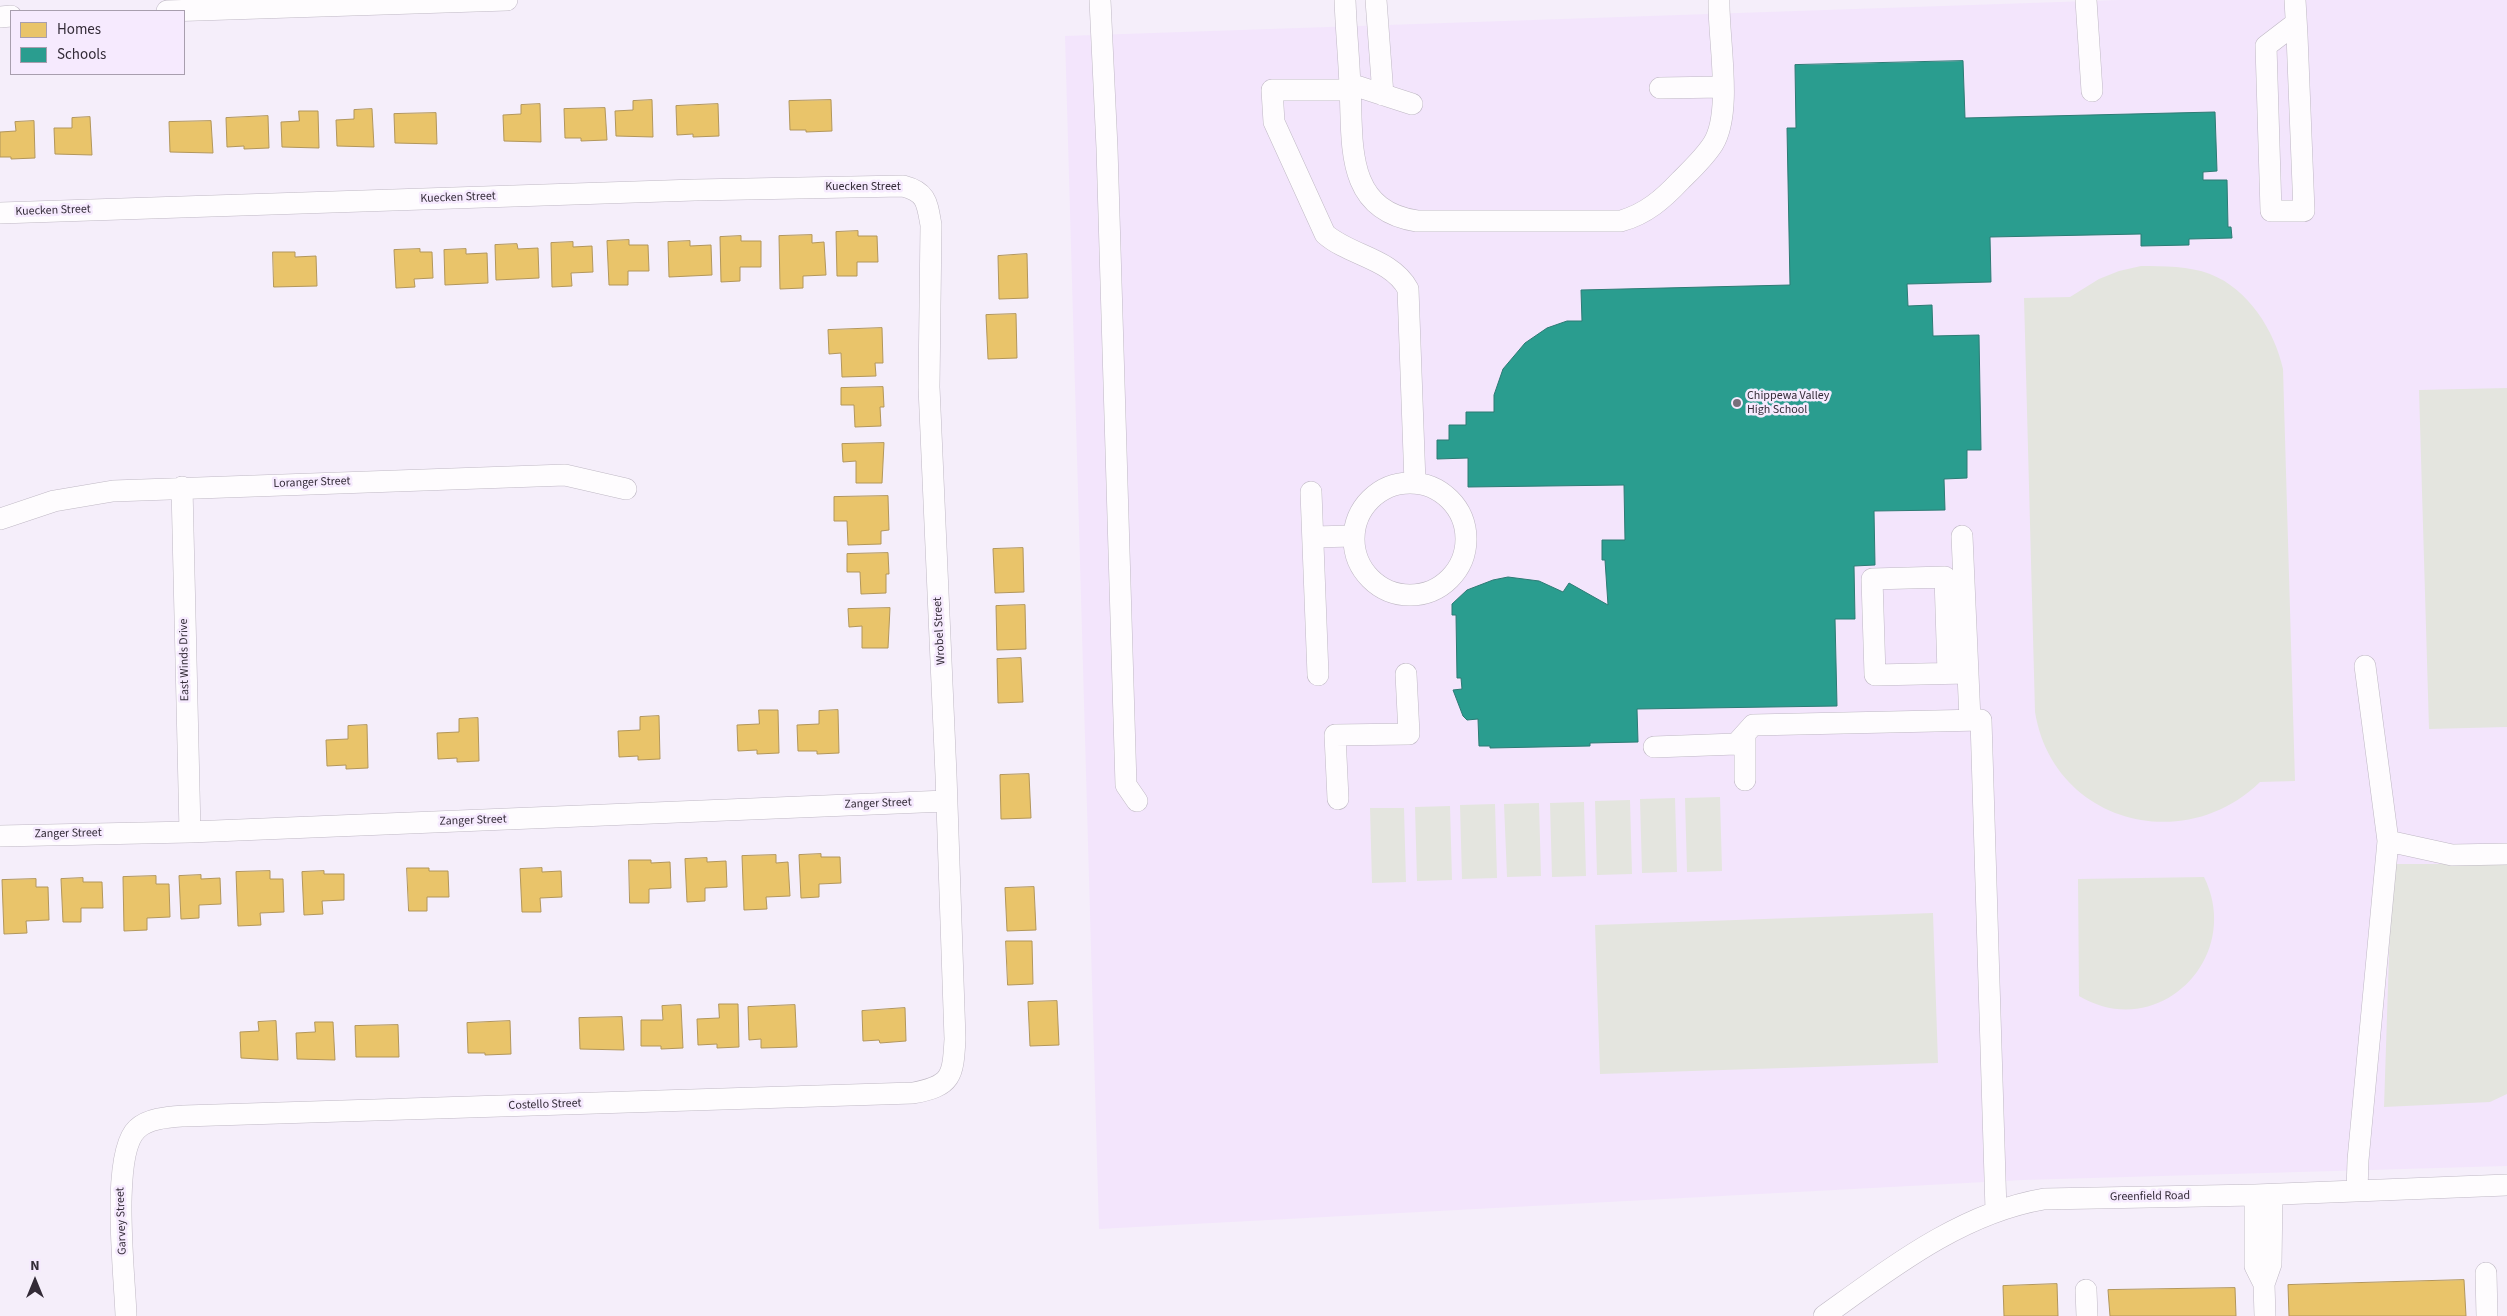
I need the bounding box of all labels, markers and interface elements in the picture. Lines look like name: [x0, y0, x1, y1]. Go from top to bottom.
legend: [10, 10, 185, 75]
text: Homes: [57, 19, 101, 40]
text: Schools: [57, 44, 106, 65]
street label: Kuecken Street: [825, 180, 901, 194]
street label: Kuecken Street: [420, 189, 496, 207]
street label: Kuecken Street: [15, 202, 91, 220]
place label: Chippewa Valley High School: [1747, 389, 1829, 417]
marker: Chippewa Valley High School: [1731, 397, 1743, 409]
street label: Loranger Street: [273, 474, 351, 492]
street label: Wrobel Street: [931, 597, 949, 665]
street label: East Winds Drive: [177, 619, 193, 701]
street label: Zanger Street: [844, 796, 912, 812]
street label: Zanger Street: [439, 813, 507, 829]
street label: Zanger Street: [34, 826, 102, 842]
street label: Costello Street: [508, 1097, 582, 1113]
street label: Garvey Street: [114, 1187, 130, 1255]
street label: Greenfield Road: [2110, 1189, 2190, 1205]
north arrow: [10, 1256, 60, 1306]
text: N: [30, 1256, 40, 1276]

